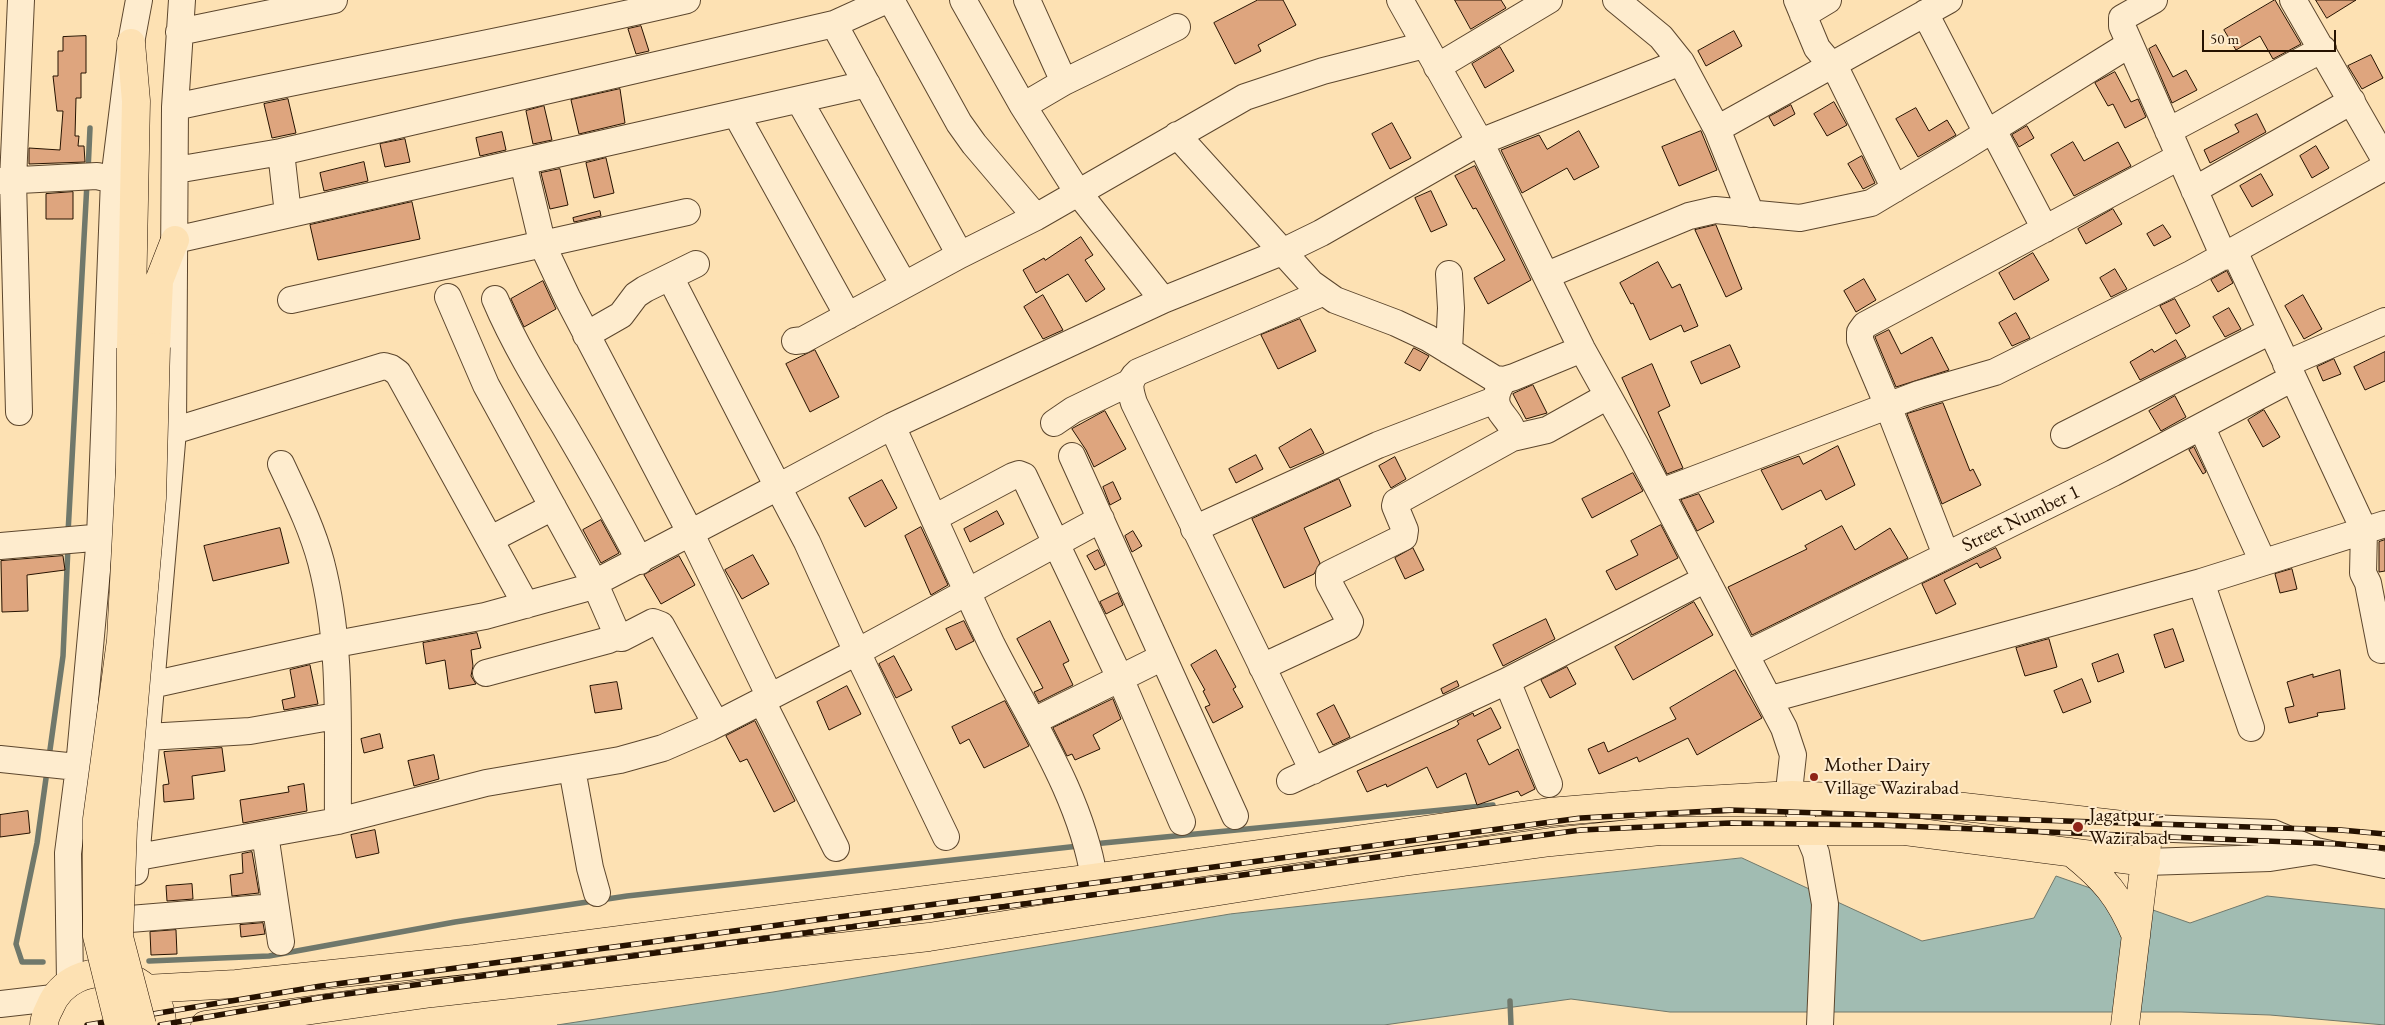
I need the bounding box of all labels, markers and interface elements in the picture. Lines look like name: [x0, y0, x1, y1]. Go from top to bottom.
scale bar: [2205, 20, 2339, 52]
text: 50 m: [2210, 29, 2239, 48]
street label: Street Number 1: [1958, 480, 2084, 558]
place label: Mother Dairy Village Wazirabad: [1824, 754, 1959, 801]
marker: Mother Dairy Village Wazirabad: [1808, 771, 1820, 783]
place label: Jagatpur - Wazirabad: [2089, 804, 2168, 851]
marker: Jagatpur - Wazirabad: [2071, 820, 2085, 834]

